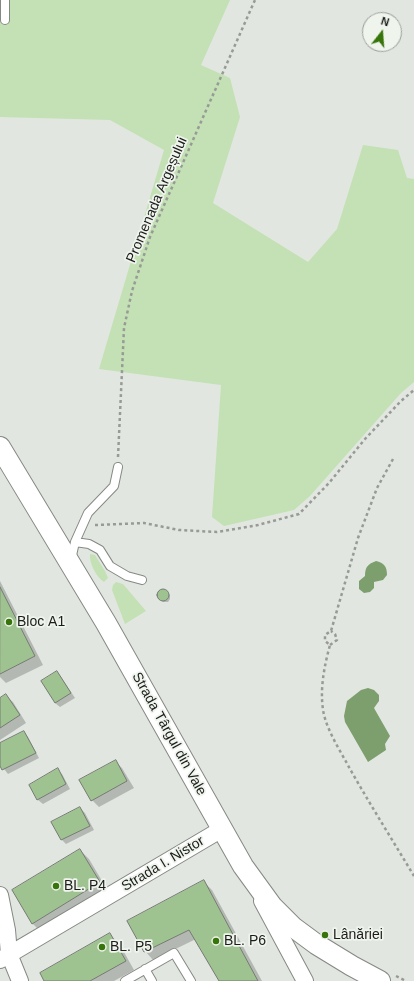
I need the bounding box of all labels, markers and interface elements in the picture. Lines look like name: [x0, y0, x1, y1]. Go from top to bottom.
north arrow: [362, 12, 402, 52]
text: N: [380, 15, 391, 28]
street label: Promenada Argeșului: [123, 135, 191, 265]
place label: Bloc A1: [17, 614, 65, 630]
marker: Bloc A1: [4, 617, 14, 627]
street label: Strada Târgul din Vale: [128, 669, 210, 799]
street label: Strada I. Nistor: [119, 833, 207, 895]
place label: BL. P4: [64, 878, 106, 894]
marker: BL. P4: [51, 881, 61, 891]
place label: Lânăriei: [333, 927, 383, 943]
marker: Lânăriei: [320, 930, 330, 940]
place label: BL. P6: [224, 933, 266, 949]
marker: BL. P6: [211, 936, 221, 946]
place label: BL. P5: [110, 939, 152, 955]
marker: BL. P5: [97, 942, 107, 952]

